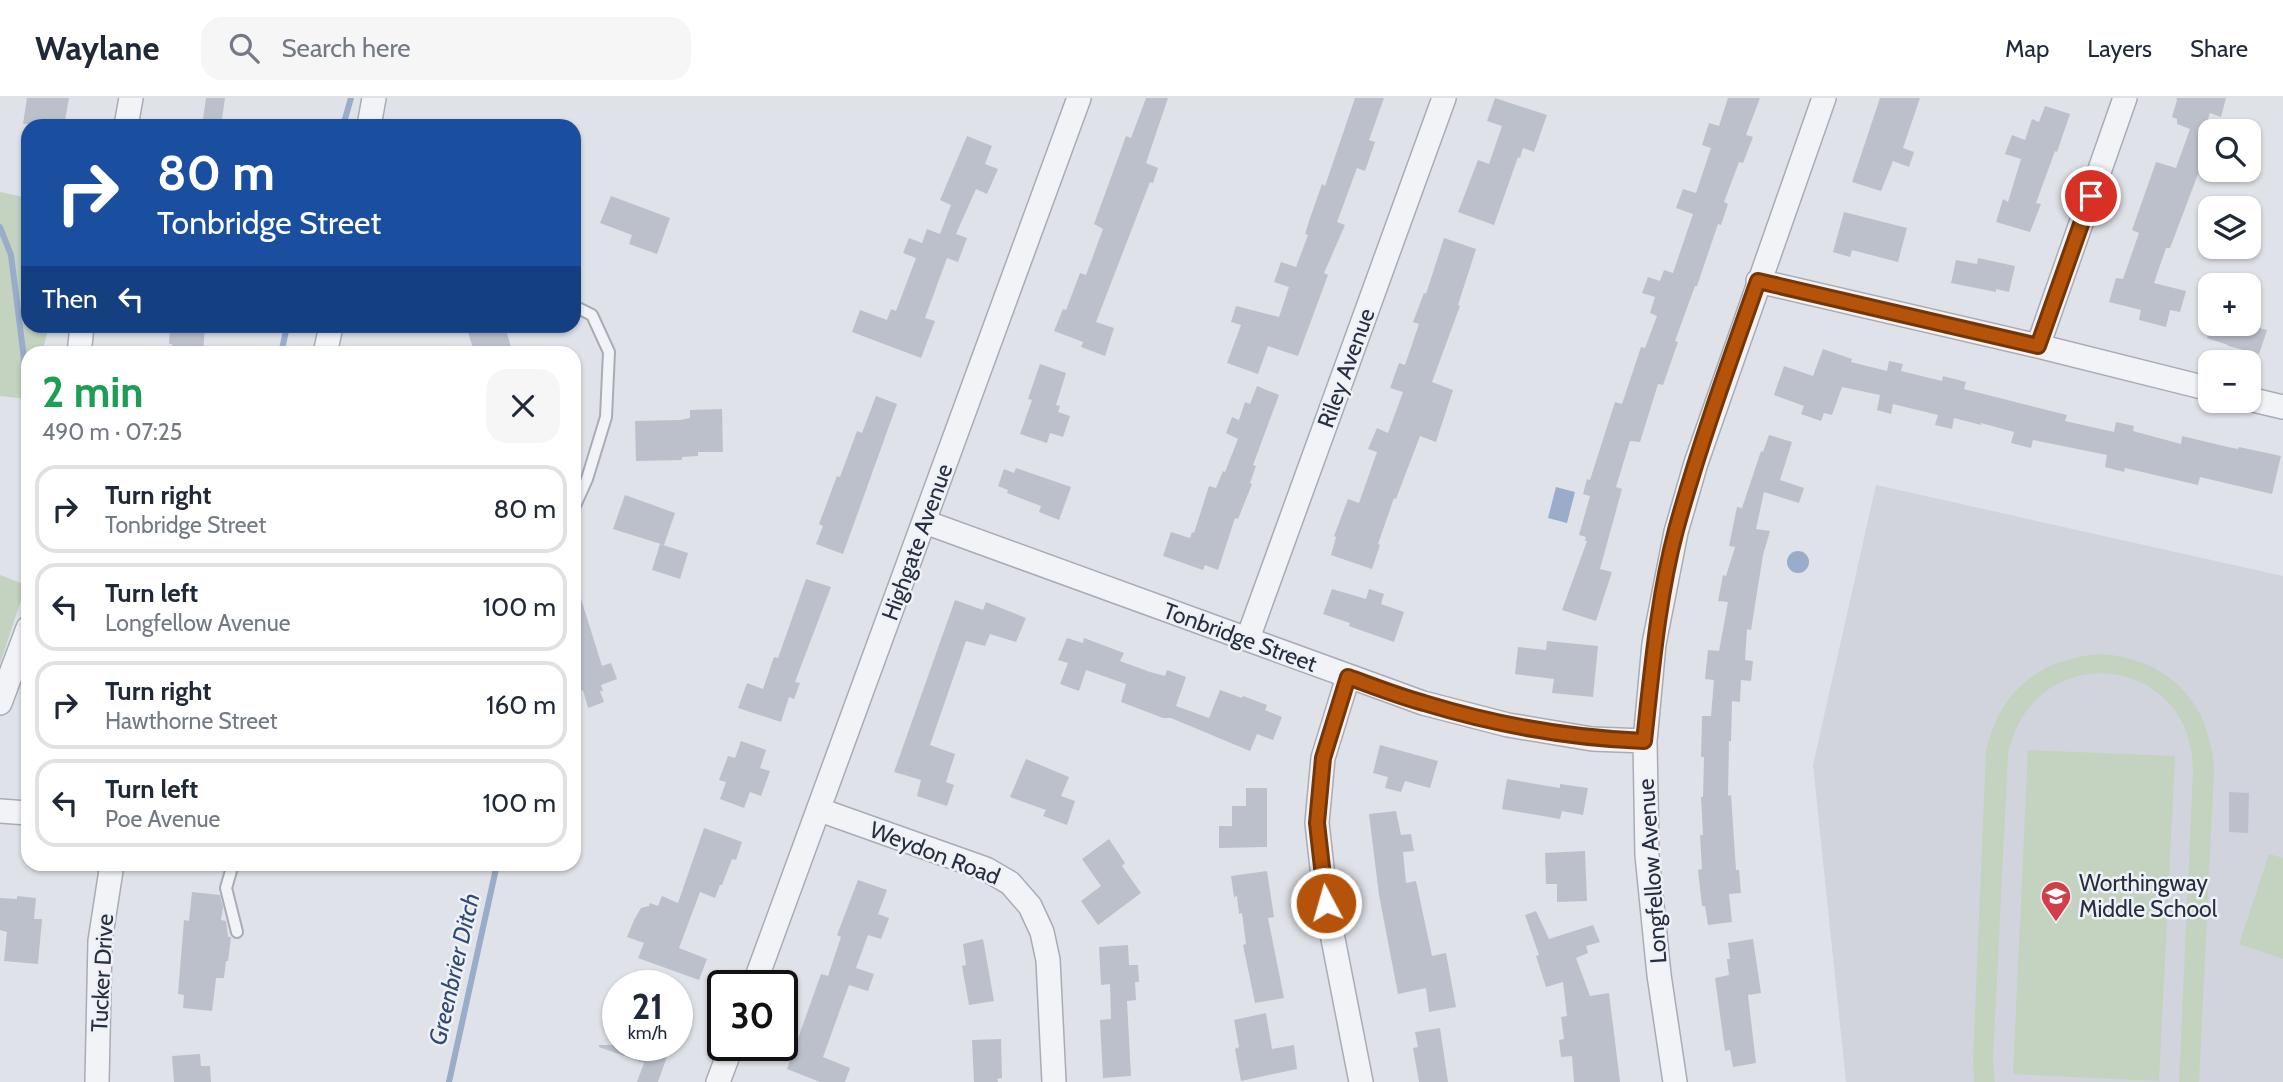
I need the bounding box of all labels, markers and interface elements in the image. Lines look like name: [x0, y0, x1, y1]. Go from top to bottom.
search box: [201, 17, 691, 80]
text: Waylane: [35, 28, 159, 68]
icon: search: [225, 29, 263, 67]
text: Search here: [281, 32, 411, 64]
text: Map: [2005, 34, 2049, 63]
text: Layers: [2087, 34, 2152, 63]
text: Share: [2190, 34, 2248, 63]
map controls: [2198, 119, 2261, 413]
button: search: [2198, 119, 2261, 182]
text: 80 m: [157, 143, 275, 202]
icon: right: [42, 147, 133, 238]
pin: [2061, 166, 2121, 226]
icon: arrive: [2072, 177, 2110, 215]
button: layers: [2198, 196, 2261, 259]
text: Tonbridge Street: [157, 203, 381, 242]
button: +: [2198, 273, 2261, 336]
icon: left: [112, 280, 150, 318]
text: Then: [42, 283, 98, 315]
street label: Riley Avenue: [1311, 304, 1381, 432]
button: −: [2198, 350, 2261, 413]
text: 2 min: [42, 366, 143, 418]
button: close: [486, 369, 560, 443]
text: 490 m · 07:25: [42, 418, 182, 446]
street label: Highgate Avenue: [876, 460, 958, 624]
text: Turn right: [105, 479, 211, 511]
icon: right: [46, 490, 84, 528]
text: 80 m: [493, 493, 556, 525]
text: Tonbridge Street: [105, 511, 266, 539]
text: Turn left: [105, 577, 198, 609]
icon: left: [46, 588, 84, 626]
text: 100 m: [483, 591, 556, 623]
street label: Tonbridge Street: [1160, 596, 1321, 678]
text: Longfellow Avenue: [105, 609, 290, 637]
text: Turn right: [105, 675, 211, 707]
icon: right: [46, 686, 84, 724]
text: 160 m: [486, 689, 556, 721]
text: Hawthorne Street: [105, 707, 277, 735]
text: Turn left: [105, 773, 198, 805]
street label: Longfellow Avenue: [1632, 777, 1672, 964]
icon: left: [46, 784, 84, 822]
text: 100 m: [483, 787, 556, 819]
text: Poe Avenue: [105, 805, 220, 833]
street label: Weydon Road: [866, 815, 1004, 891]
position arrow: [1289, 866, 1363, 940]
place label: Worthingway Middle School: [2079, 869, 2218, 923]
school or university icon: Worthingway Middle School: [2039, 879, 2073, 923]
water label: Greenbrier Ditch: [422, 890, 486, 1048]
street label: Tucker Drive: [85, 913, 119, 1033]
speed limit sign: 30: [707, 970, 798, 1061]
text: 21: [632, 985, 663, 1028]
text: km/h: [628, 1022, 667, 1044]

